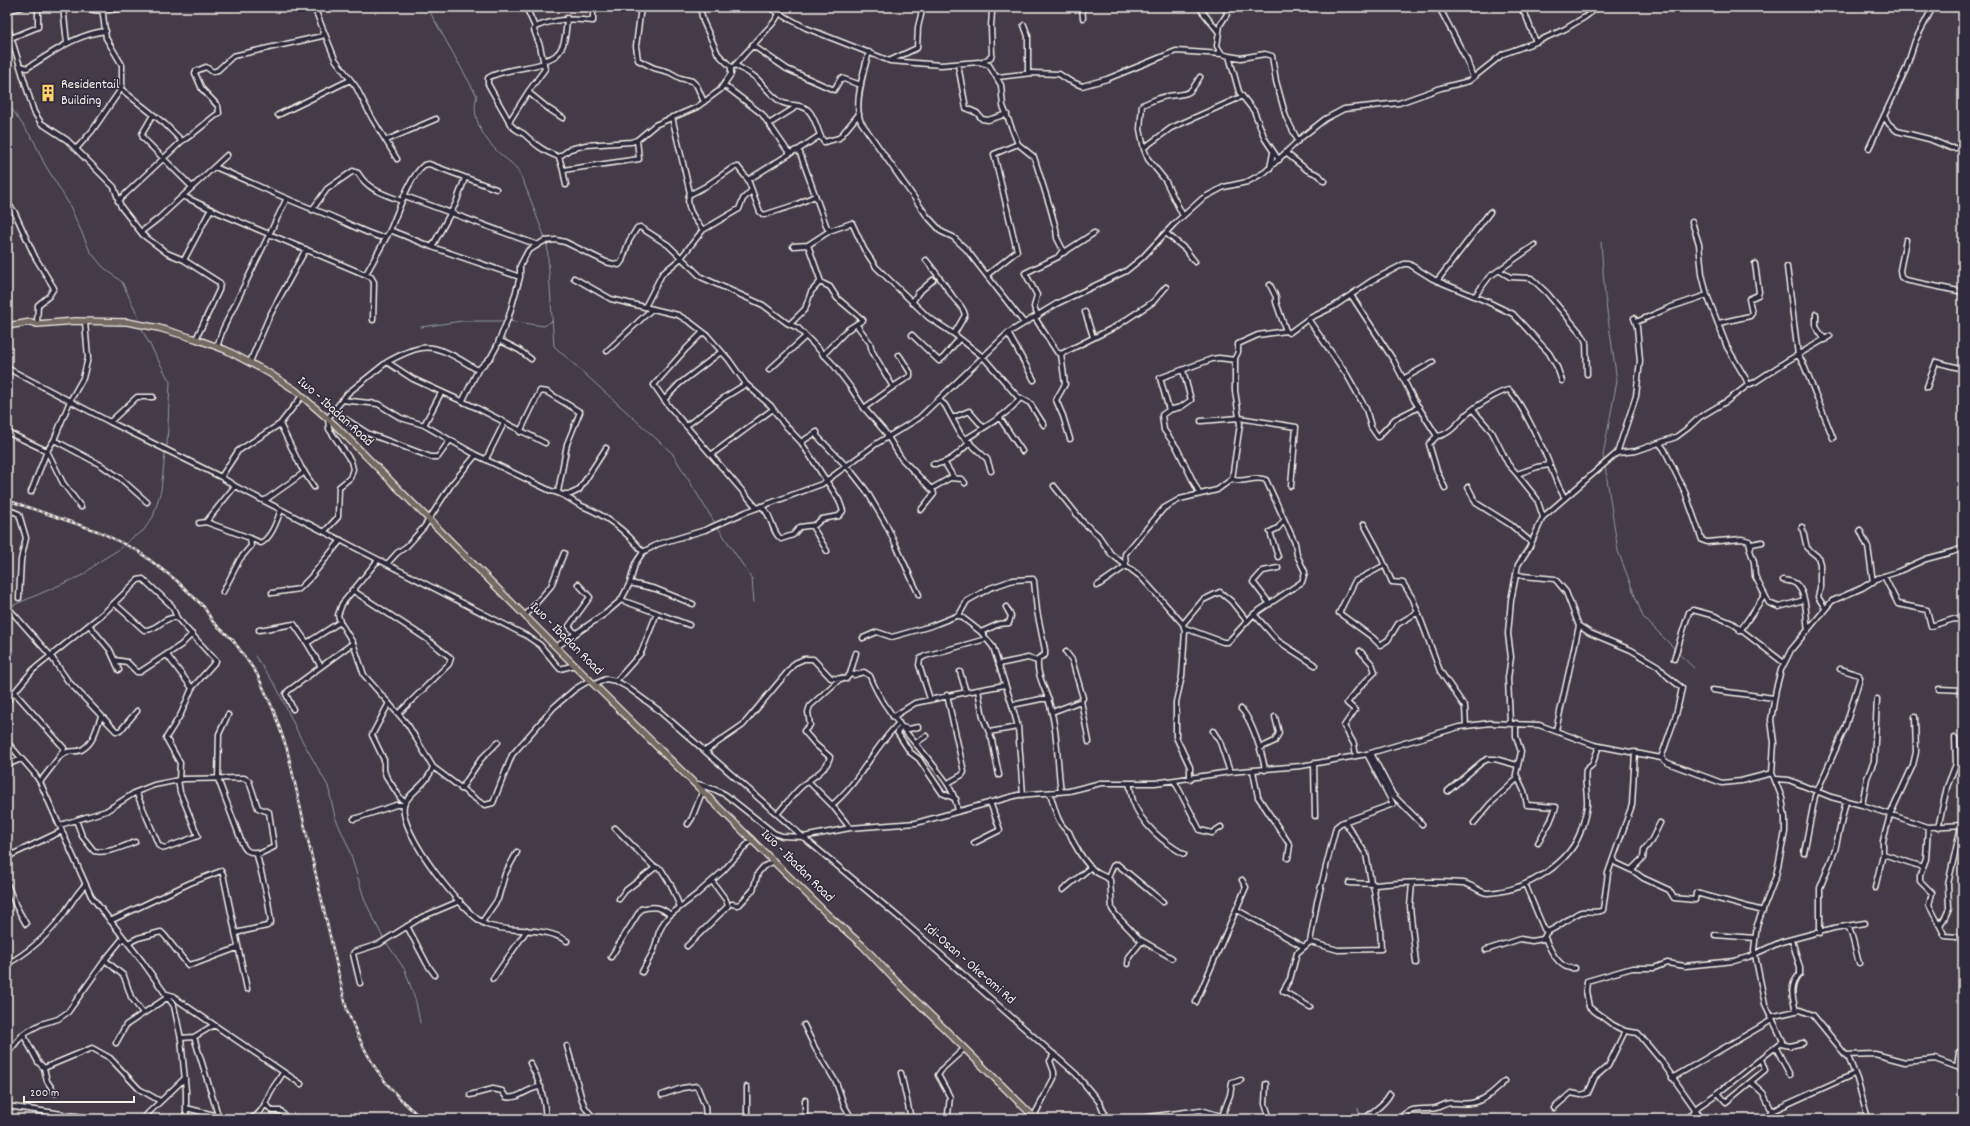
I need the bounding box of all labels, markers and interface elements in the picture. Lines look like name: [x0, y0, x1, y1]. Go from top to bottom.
place label: Residentail Building: [61, 75, 120, 111]
building icon: Residentail Building: [38, 83, 58, 103]
street label: Iwo - Ibadan Road: [292, 372, 378, 452]
street label: Iwo - Ibadan Road: [525, 598, 607, 680]
street label: Iwo - Ibadan Road: [756, 825, 838, 907]
street label: Idi-Osan - Oke-omi Rd: [919, 918, 1019, 1010]
scale bar: [24, 1078, 134, 1104]
text: 200 m: [30, 1085, 59, 1102]

